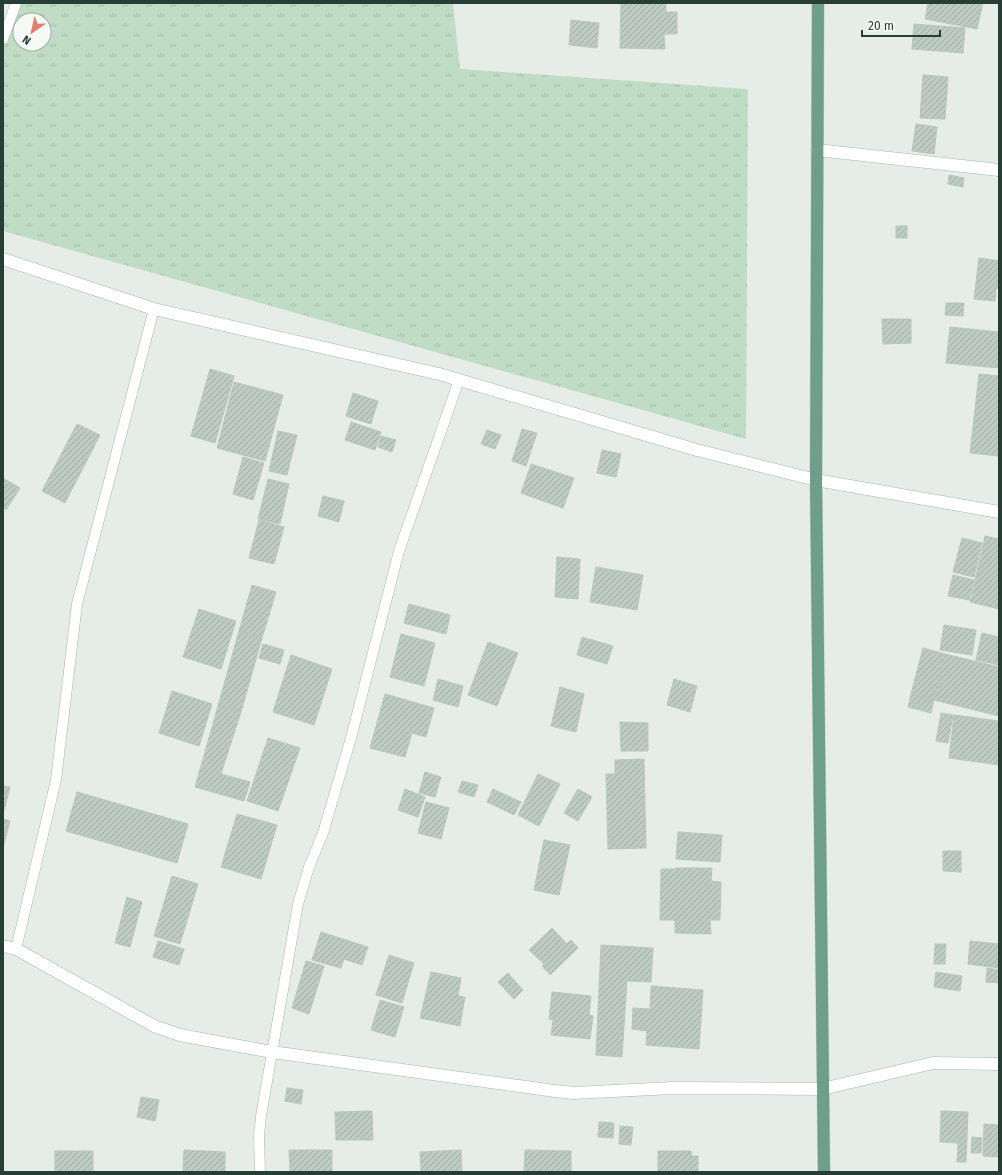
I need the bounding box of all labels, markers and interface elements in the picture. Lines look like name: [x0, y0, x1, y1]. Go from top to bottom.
north arrow: [12, 12, 52, 52]
scale bar: [862, 12, 940, 38]
text: 20 m: [868, 19, 894, 33]
text: N: [20, 32, 33, 47]

